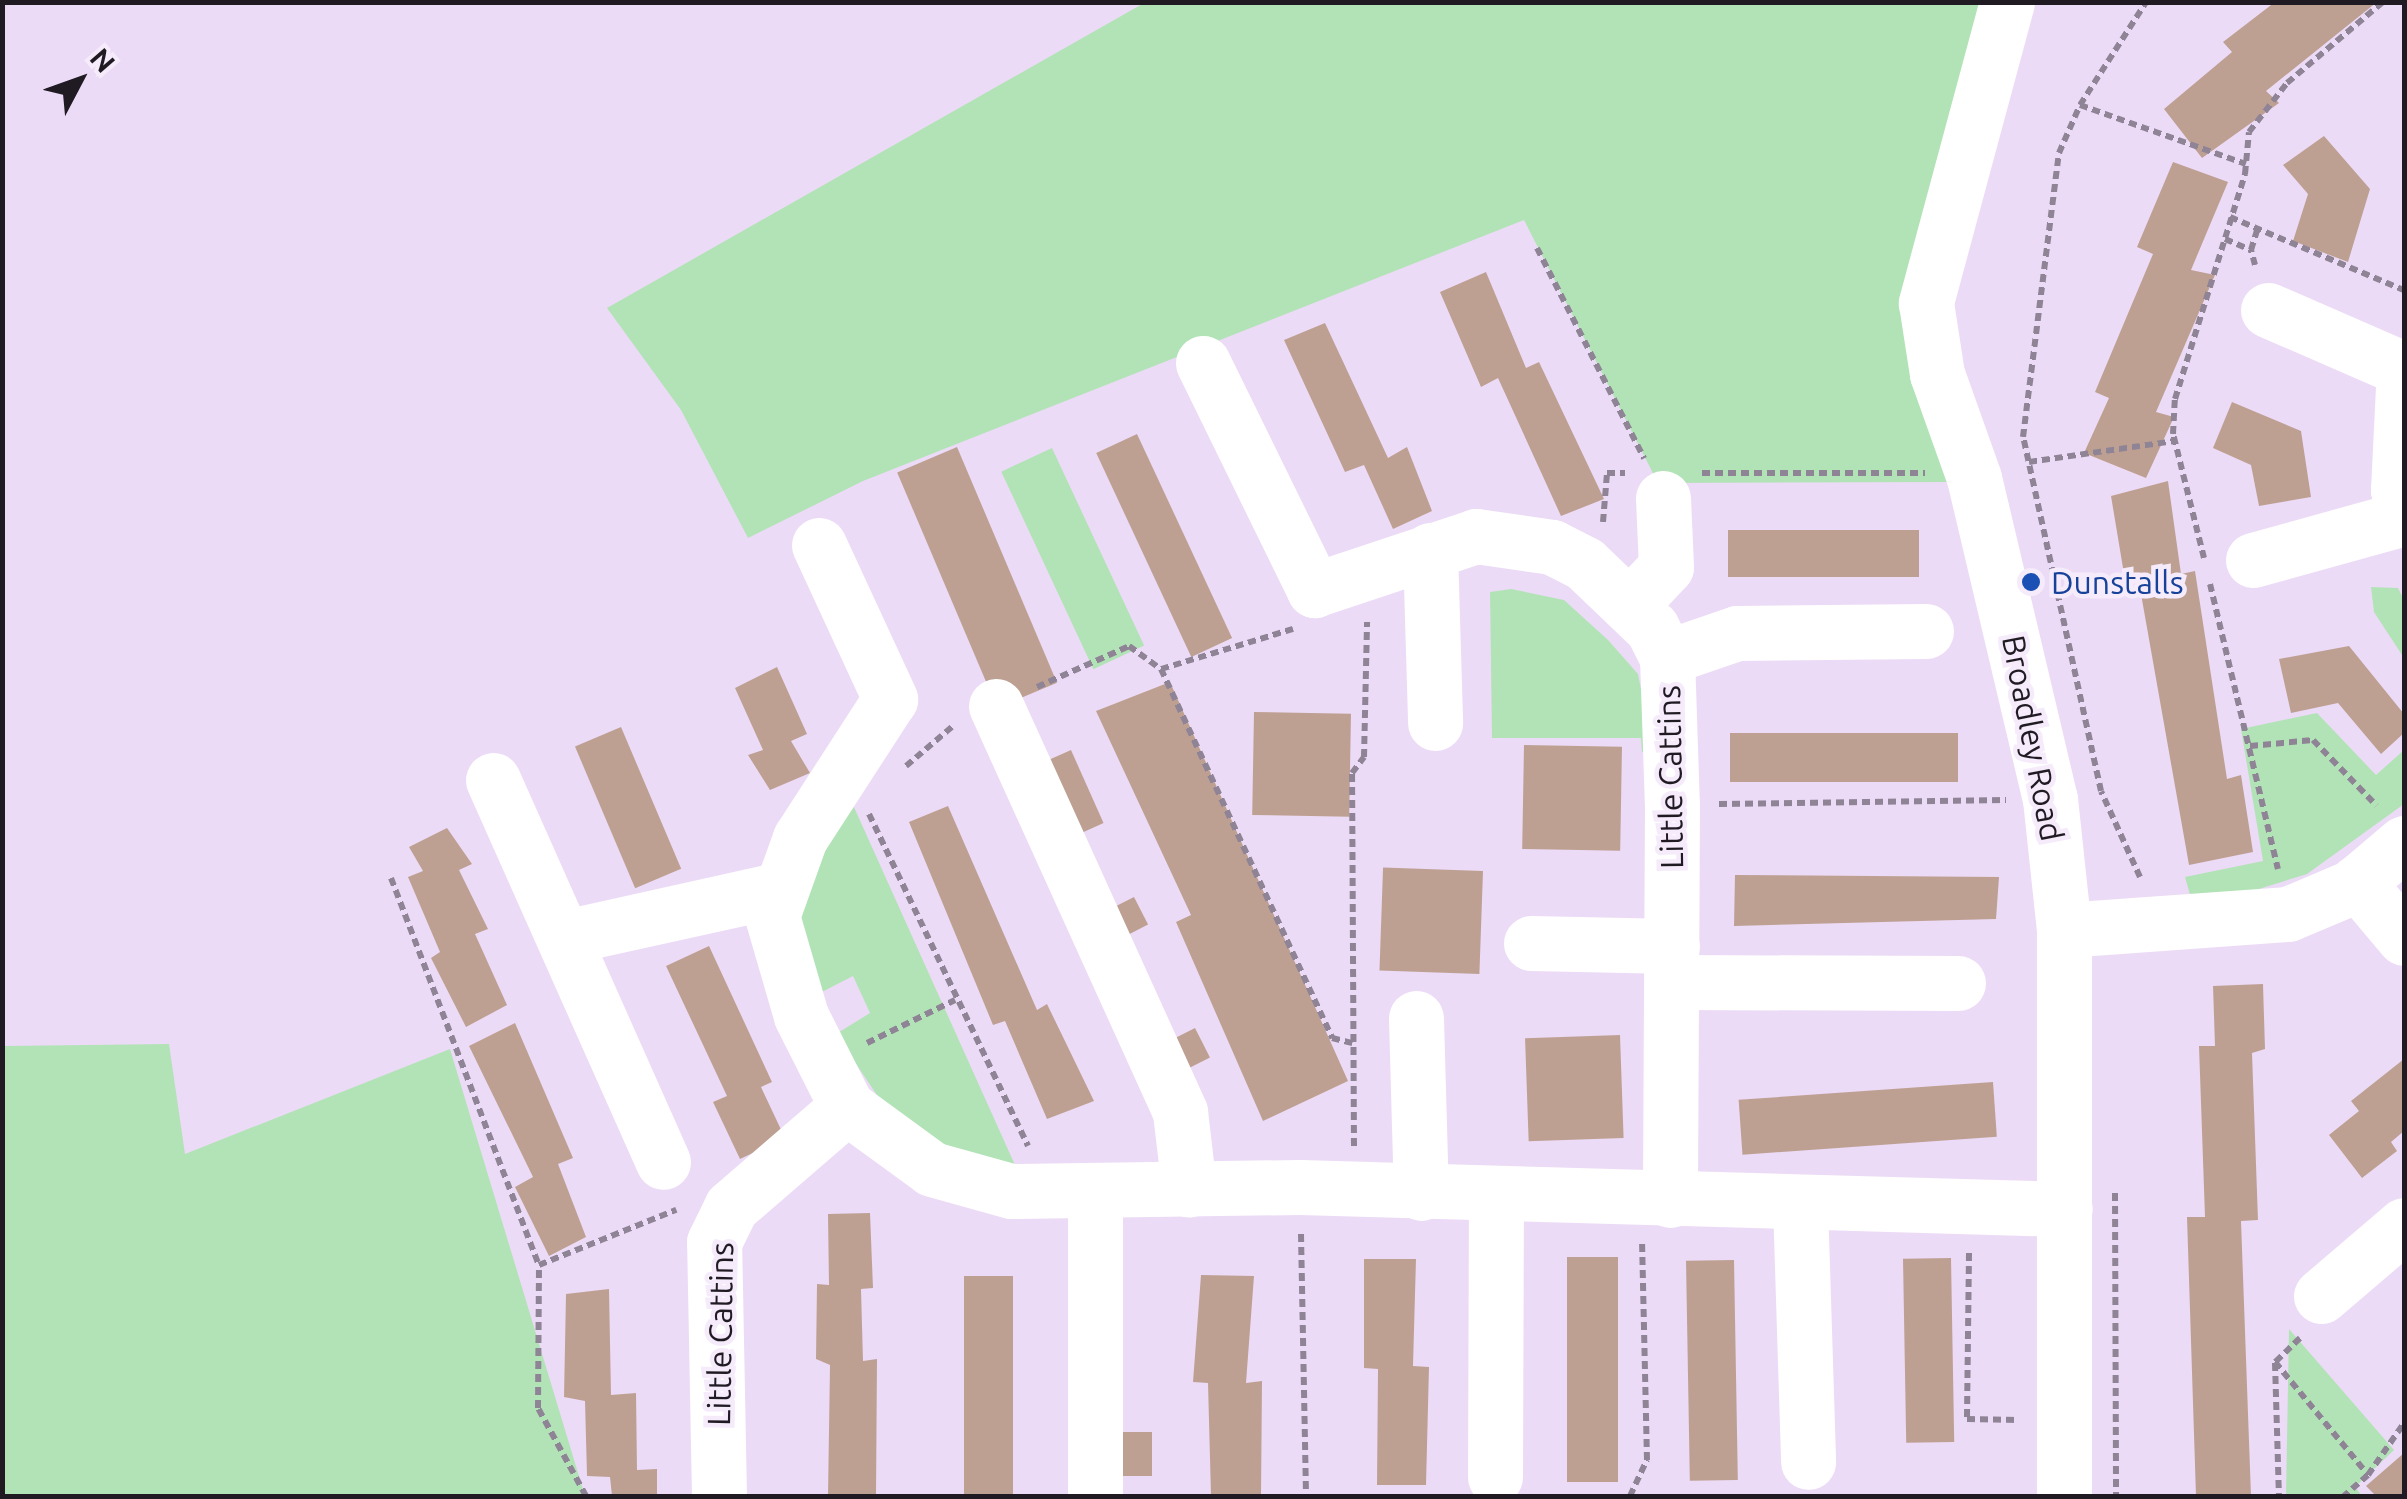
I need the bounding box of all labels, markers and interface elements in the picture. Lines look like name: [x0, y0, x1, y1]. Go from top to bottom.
north arrow: [30, 30, 130, 130]
text: N: [84, 42, 122, 78]
place label: Dunstalls: [2051, 563, 2184, 601]
marker: Dunstalls: [2020, 571, 2042, 593]
street label: Broadley Road: [1994, 632, 2072, 844]
street label: Little Cattins: [1649, 685, 1691, 869]
street label: Little Cattins: [699, 1242, 741, 1426]

